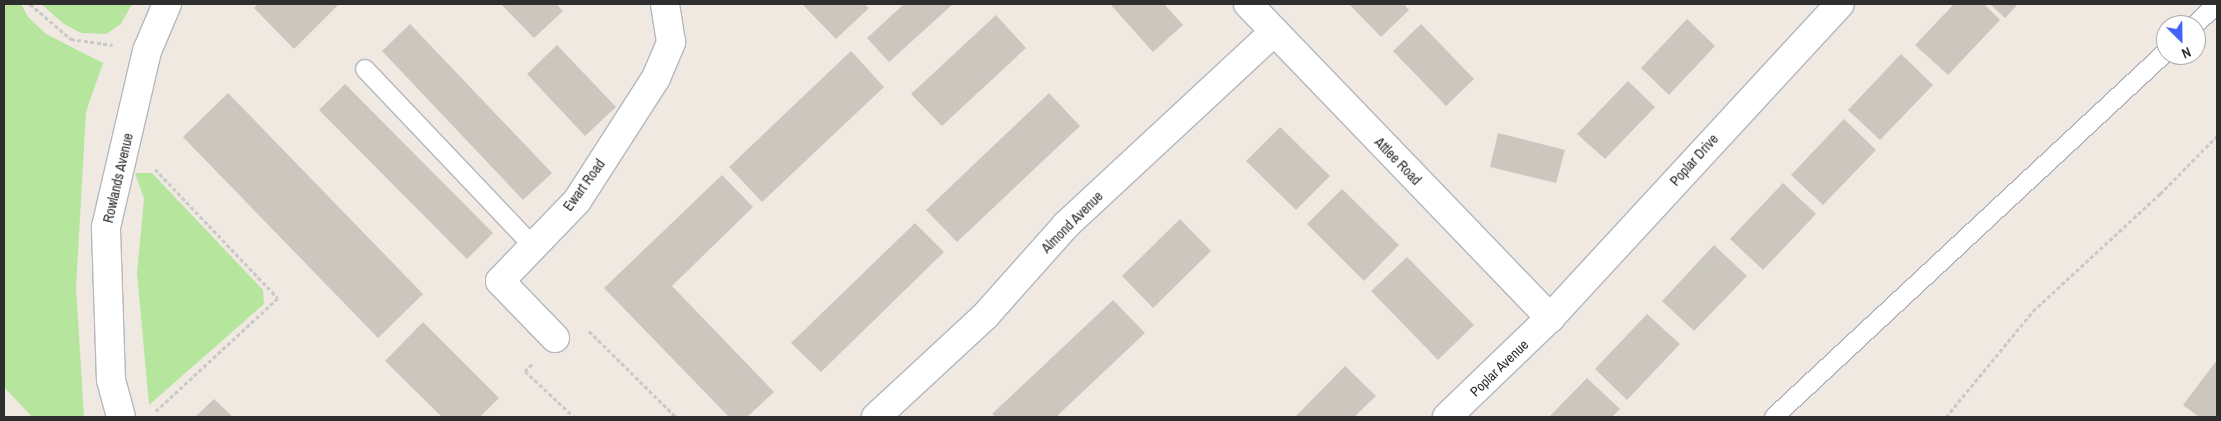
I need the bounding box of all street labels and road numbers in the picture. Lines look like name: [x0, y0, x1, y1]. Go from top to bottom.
street label: Rowlands Avenue: [99, 131, 137, 225]
street label: Poplar Drive: [1666, 131, 1722, 189]
street label: Attlee Road: [1371, 134, 1425, 188]
street label: Ewart Road: [560, 156, 608, 214]
street label: Almond Avenue: [1037, 187, 1107, 257]
street label: Poplar Avenue: [1466, 336, 1532, 400]

